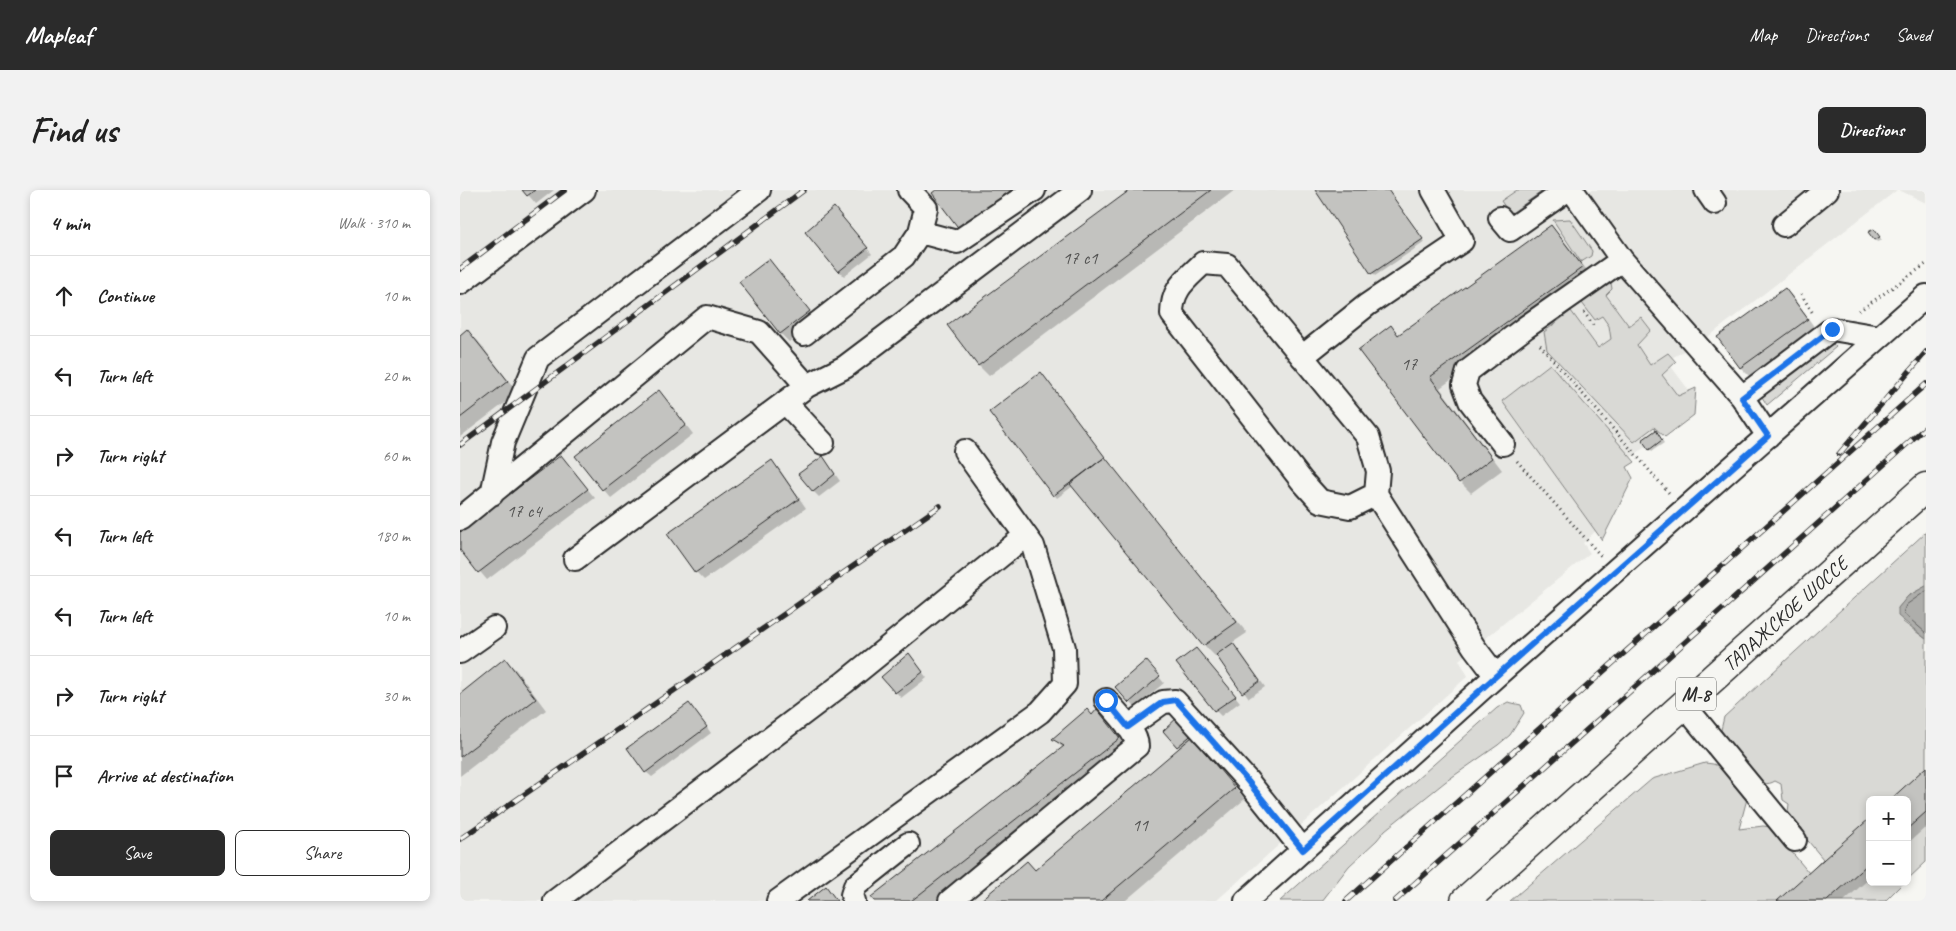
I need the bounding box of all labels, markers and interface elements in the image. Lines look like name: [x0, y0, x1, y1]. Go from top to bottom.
text: Mapleaf: [25, 20, 92, 50]
text: Map: [1750, 24, 1777, 46]
text: Directions: [1805, 24, 1868, 46]
text: Saved: [1896, 24, 1931, 46]
button: Directions: [1818, 107, 1926, 153]
text: Find us: [30, 108, 117, 153]
text: 4 min: [50, 210, 90, 236]
text: Walk · 310 m: [338, 213, 410, 233]
house number: 17 с1: [1062, 247, 1098, 269]
icon: ahead: [50, 282, 78, 310]
text: Continue: [97, 284, 154, 308]
text: 10 m: [383, 286, 410, 306]
route end: [1821, 318, 1844, 341]
house number: 17: [1401, 353, 1418, 375]
icon: left: [50, 362, 78, 390]
text: Turn left: [97, 364, 152, 388]
text: 20 m: [383, 366, 410, 386]
icon: right: [50, 442, 78, 470]
text: Turn right: [97, 444, 164, 468]
text: 60 m: [383, 446, 410, 466]
house number: 17 с4: [506, 500, 543, 522]
icon: left: [50, 522, 78, 550]
text: Turn left: [97, 524, 152, 548]
text: 180 m: [376, 526, 410, 546]
street label: ТАЛАЖСКОЕ ШОССЕ: [1717, 549, 1855, 677]
icon: left: [50, 602, 78, 630]
text: Turn left: [97, 604, 152, 628]
text: 10 m: [383, 606, 410, 626]
road number: М-8: [1676, 678, 1716, 710]
icon: right: [50, 682, 78, 710]
text: Turn right: [97, 684, 164, 708]
text: 30 m: [383, 686, 410, 706]
route start: [1095, 689, 1118, 712]
icon: arrive: [50, 762, 78, 790]
text: Arrive at destination: [97, 764, 233, 788]
map controls: [1866, 796, 1911, 886]
button: +: [1866, 796, 1911, 841]
house number: 11: [1132, 814, 1149, 836]
button: Save: [50, 830, 225, 876]
button: Share: [235, 830, 410, 876]
button: −: [1866, 841, 1911, 886]

